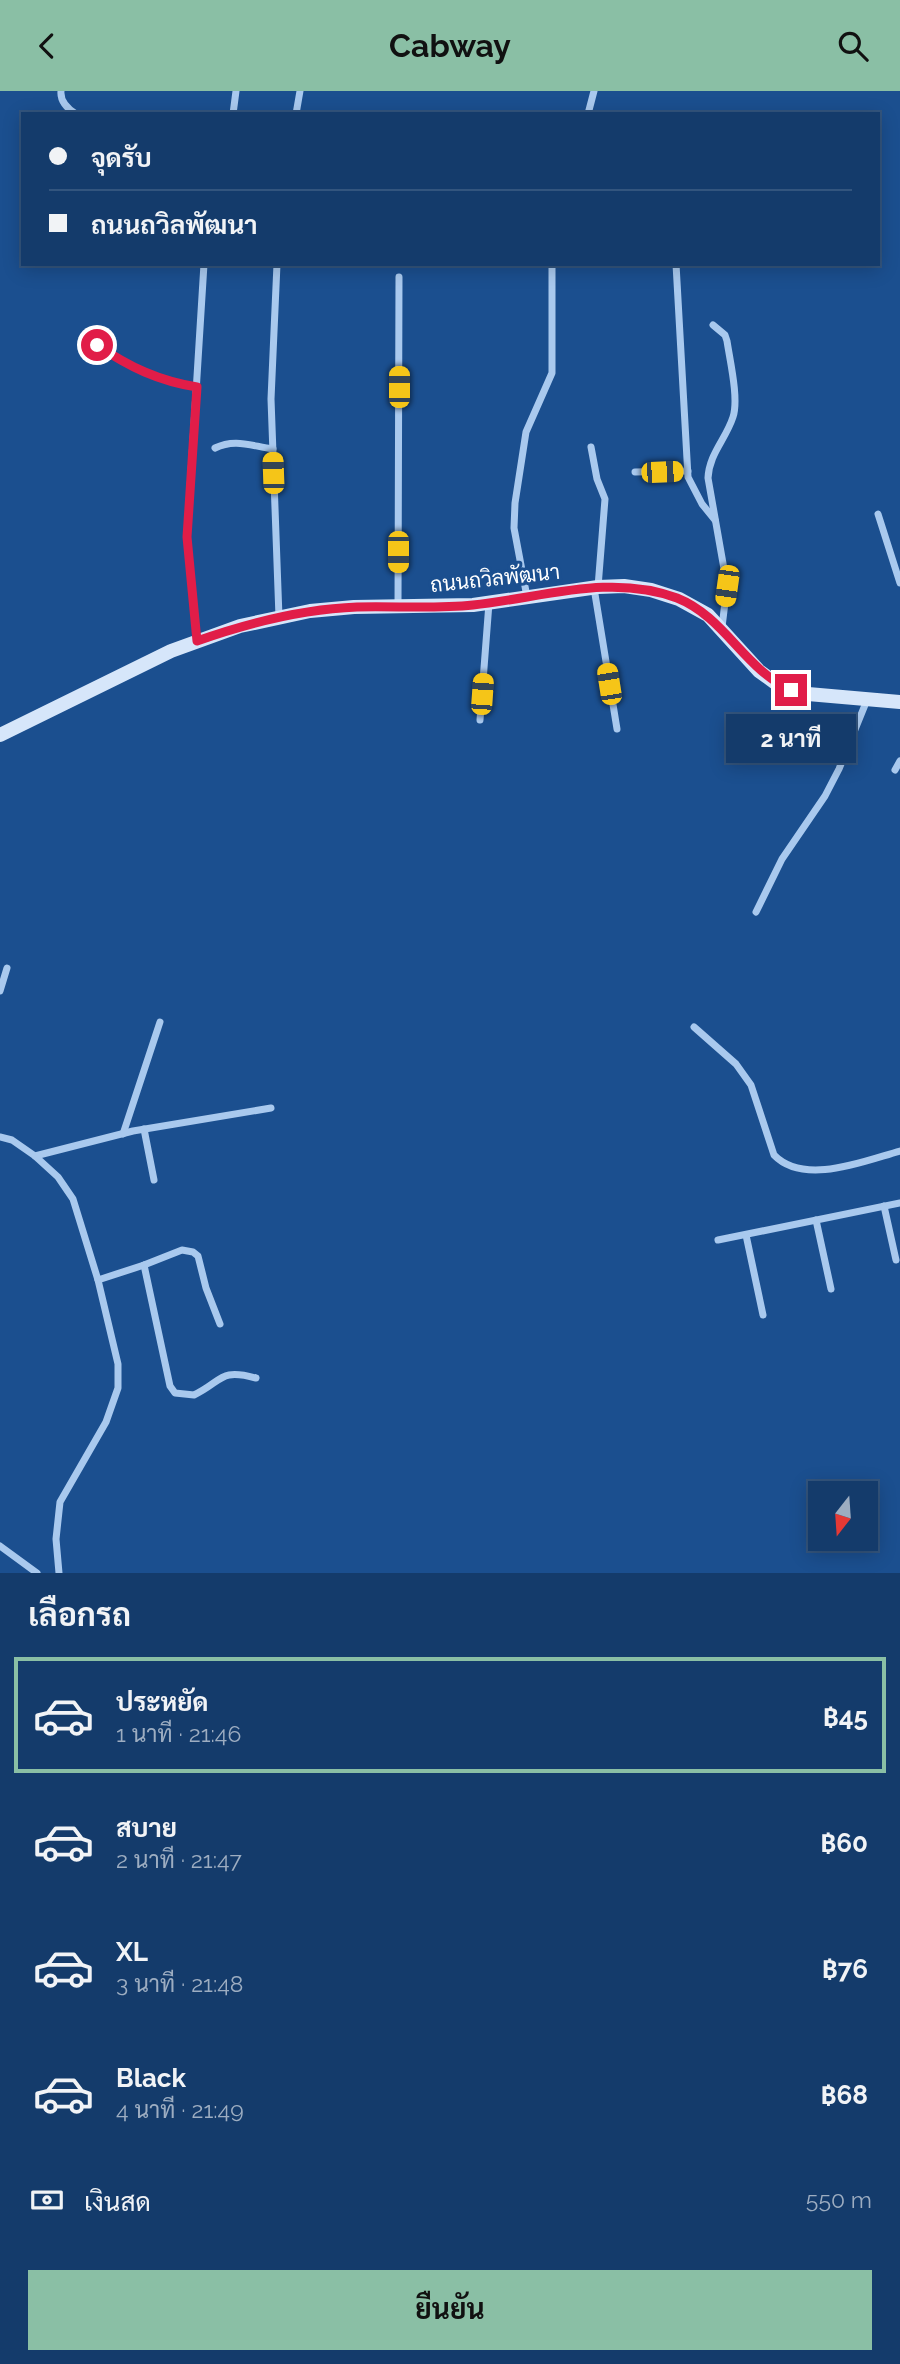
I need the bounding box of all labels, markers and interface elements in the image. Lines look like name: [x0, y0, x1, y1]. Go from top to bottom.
icon: back: [28, 27, 66, 65]
text: Cabway: [389, 27, 511, 64]
icon: search: [834, 27, 872, 65]
text: จุดรับ: [91, 143, 152, 173]
text: ถนนถวิลพัฒนา: [91, 210, 258, 240]
route start: [81, 329, 113, 361]
car: [389, 366, 410, 408]
car: [262, 452, 285, 494]
car: [641, 461, 684, 483]
car: [388, 531, 409, 573]
street label: ถนนถวิลพัฒนา: [429, 559, 561, 597]
car: [714, 564, 741, 608]
car: [596, 662, 623, 706]
car: [471, 672, 494, 716]
route end: [775, 674, 807, 706]
callout: 2 นาที: [726, 715, 856, 763]
text: 2 นาที: [761, 725, 821, 752]
north arrow: [808, 1481, 878, 1551]
map controls: [808, 1481, 878, 1551]
text: เลือกรถ: [28, 1596, 131, 1633]
icon: car: [32, 1684, 95, 1747]
text: ประหยัด: [116, 1687, 209, 1717]
text: ฿45: [823, 1702, 868, 1732]
text: 1 นาที · 21:46: [116, 1720, 241, 1747]
icon: car: [32, 1810, 95, 1873]
text: สบาย: [116, 1813, 177, 1843]
text: ฿60: [821, 1828, 868, 1858]
text: 2 นาที · 21:47: [116, 1846, 242, 1873]
icon: car: [32, 1936, 95, 1999]
text: XL: [116, 1937, 148, 1967]
text: ฿76: [822, 1954, 868, 1984]
text: 3 นาที · 21:48: [116, 1970, 244, 1997]
icon: car: [32, 2062, 95, 2125]
text: Black: [116, 2063, 186, 2093]
text: ฿68: [821, 2080, 868, 2110]
text: 4 นาที · 21:49: [116, 2096, 244, 2123]
icon: cash: [28, 2181, 66, 2219]
text: 550 m: [806, 2186, 872, 2213]
text: เงินสด: [84, 2187, 151, 2217]
button: ยืนยัน: [28, 2270, 872, 2350]

